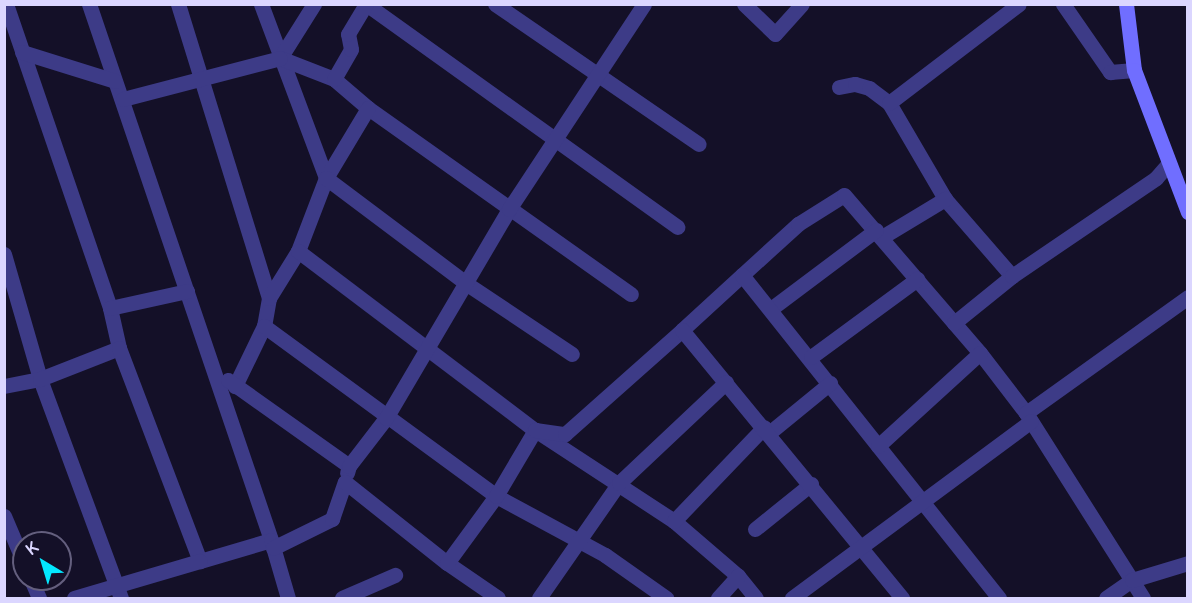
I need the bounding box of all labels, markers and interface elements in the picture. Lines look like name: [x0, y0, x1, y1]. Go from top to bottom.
north arrow: [12, 531, 72, 591]
text: K: [22, 537, 43, 560]

